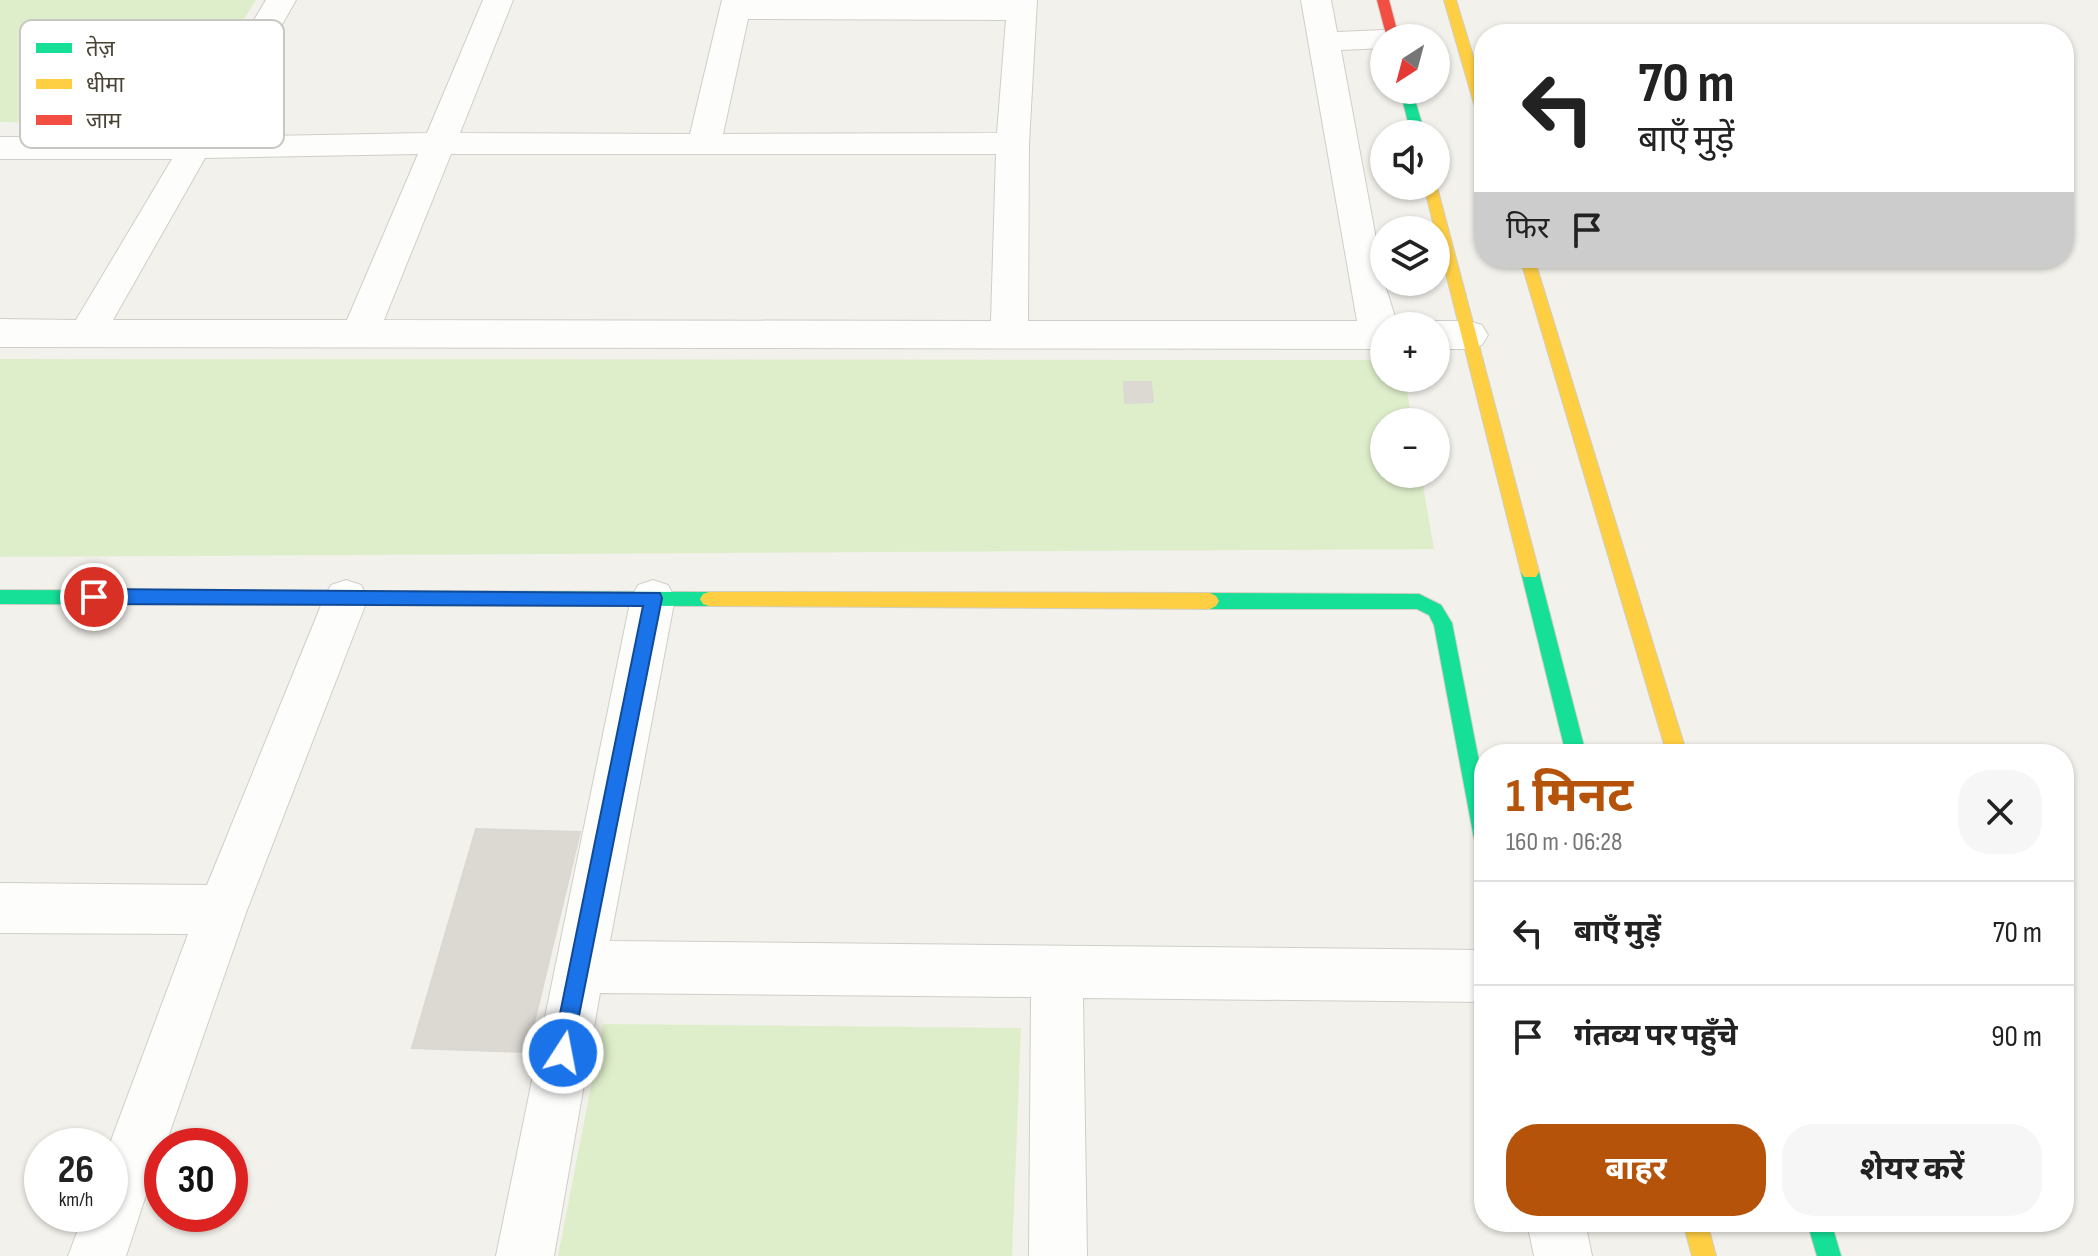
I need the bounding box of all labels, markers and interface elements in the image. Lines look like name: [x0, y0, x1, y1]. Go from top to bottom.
legend: [20, 20, 284, 148]
north arrow: [1370, 24, 1450, 104]
map controls: [1370, 24, 1450, 488]
text: तेज़: [86, 35, 116, 63]
text: 70 m: [1638, 51, 1735, 118]
icon: left: [1506, 56, 1610, 160]
text: धीमा: [86, 72, 124, 99]
text: जाम: [86, 108, 122, 135]
text: बाएँ मुड़ें: [1638, 119, 1734, 162]
button: sound: [1370, 120, 1450, 200]
icon: arrive: [1565, 208, 1609, 252]
text: फिर: [1506, 211, 1549, 247]
button: layers: [1370, 216, 1450, 296]
button: +: [1370, 312, 1450, 392]
button: −: [1370, 408, 1450, 488]
pin: [60, 563, 128, 631]
icon: arrive: [72, 575, 116, 619]
text: 1 मिनट: [1506, 768, 1633, 825]
button: close: [1958, 770, 2042, 854]
text: 160 m · 06:28: [1506, 827, 1622, 858]
icon: left: [1506, 911, 1550, 955]
text: बाएँ मुड़ें: [1574, 914, 1661, 950]
text: 70 m: [1993, 915, 2042, 951]
position arrow: [521, 1011, 605, 1095]
icon: arrive: [1506, 1015, 1550, 1059]
text: गंतव्य पर पहुँचे: [1574, 1018, 1738, 1054]
text: 90 m: [1991, 1019, 2042, 1055]
button: बाहर: [1506, 1124, 1766, 1216]
button: शेयर करें: [1782, 1124, 2042, 1216]
speed limit sign: 30: [144, 1128, 248, 1232]
text: 26: [58, 1146, 94, 1194]
text: km/h: [59, 1188, 93, 1212]

